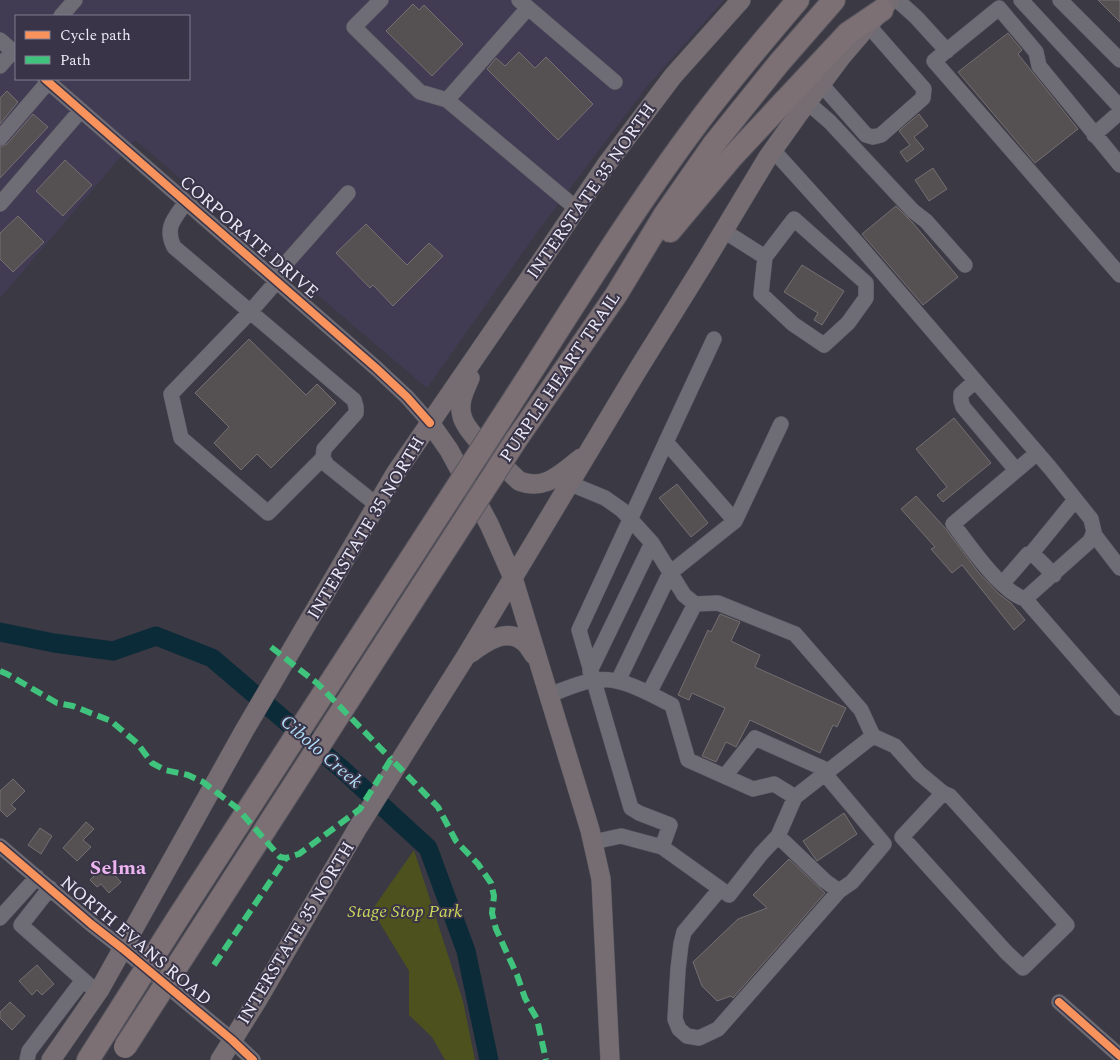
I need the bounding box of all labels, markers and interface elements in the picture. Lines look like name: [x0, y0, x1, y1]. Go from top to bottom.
legend: [15, 15, 190, 80]
text: Cycle path: [60, 24, 131, 47]
text: Path: [60, 49, 91, 72]
street label: INTERSTATE 35 NORTH: [520, 97, 662, 285]
street label: CORPORATE DRIVE: [173, 169, 325, 305]
street label: PURPLE HEART TRAIL: [493, 286, 627, 468]
street label: INTERSTATE 35 NORTH: [300, 431, 432, 625]
water label: Cibolo Creek: [273, 708, 369, 796]
street label: INTERSTATE 35 NORTH: [230, 836, 362, 1030]
district label: Selma: [90, 853, 147, 883]
street label: NORTH EVANS ROAD: [54, 869, 218, 1013]
park label: Stage Stop Park: [348, 898, 463, 925]

